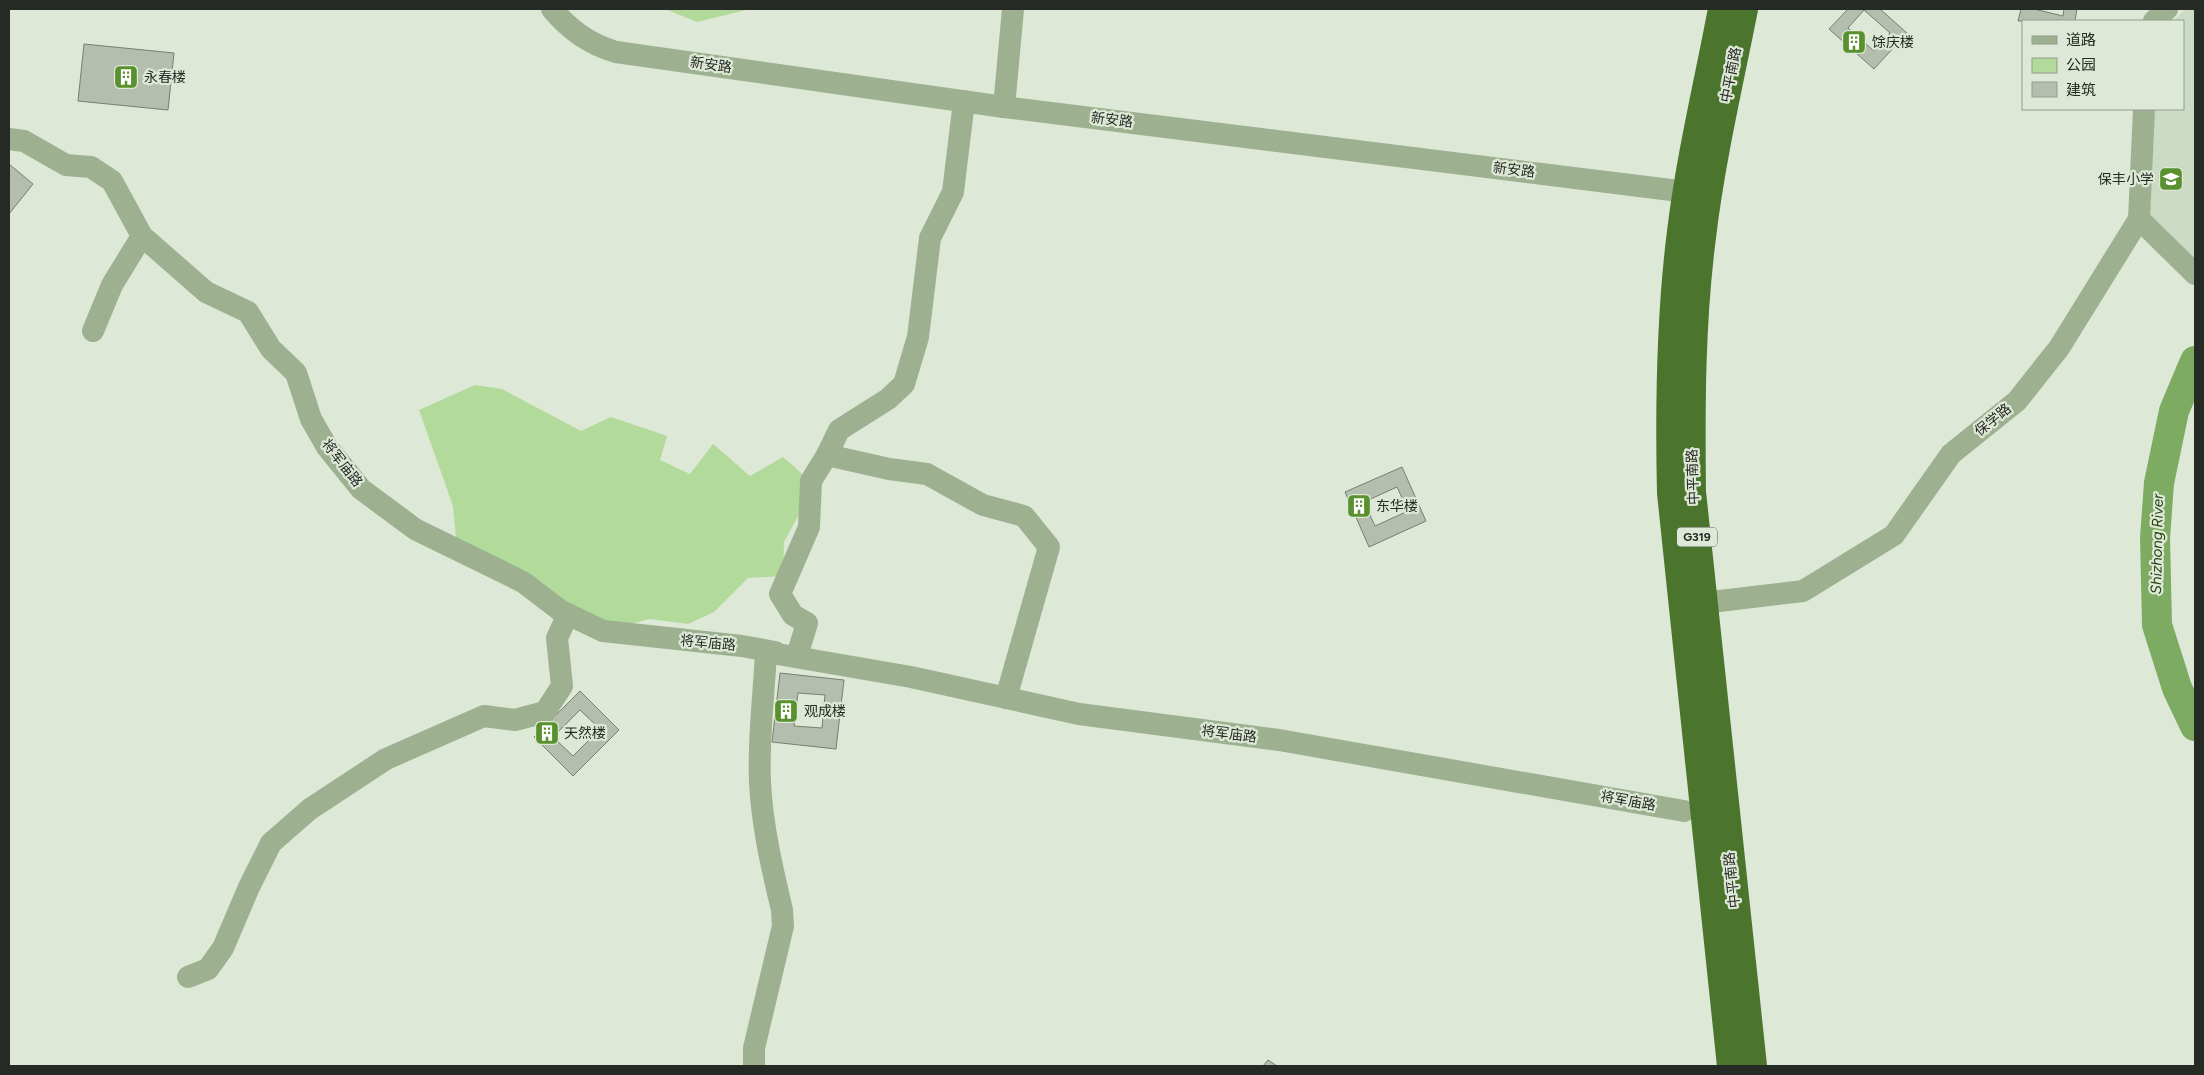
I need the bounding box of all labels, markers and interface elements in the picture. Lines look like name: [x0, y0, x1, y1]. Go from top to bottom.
legend: [2022, 20, 2184, 110]
building icon: 馀庆楼: [1841, 29, 1867, 55]
text: 道路: [2066, 31, 2096, 49]
place label: 馀庆楼: [1872, 34, 1914, 51]
street label: 中平南路: [1717, 46, 1745, 104]
street label: 新安路: [689, 54, 733, 76]
text: 公园: [2066, 56, 2096, 74]
building icon: 永春楼: [113, 64, 139, 90]
place label: 永春楼: [144, 69, 186, 86]
text: 建筑: [2066, 81, 2096, 99]
street label: 新安路: [1090, 109, 1134, 131]
street label: 新安路: [1492, 159, 1536, 181]
school or university icon: 保丰小学: [2158, 166, 2184, 192]
place label: 保丰小学: [2098, 171, 2154, 188]
street label: 保学路: [1971, 400, 2015, 440]
street label: 将军庙路: [318, 436, 366, 490]
street label: 中平南路: [1684, 449, 1702, 505]
building icon: 东华楼: [1346, 493, 1372, 519]
water label: Shizhong River: [2147, 493, 2167, 594]
place label: 东华楼: [1376, 498, 1418, 515]
road number: G319: [1677, 528, 1717, 546]
street label: 将军庙路: [679, 632, 737, 654]
building icon: 观成楼: [773, 698, 799, 724]
place label: 观成楼: [804, 703, 846, 720]
building icon: 天然楼: [534, 720, 560, 746]
street label: 将军庙路: [1200, 722, 1258, 746]
place label: 天然楼: [564, 725, 606, 742]
street label: 将军庙路: [1599, 788, 1657, 814]
street label: 中平南路: [1721, 851, 1743, 909]

